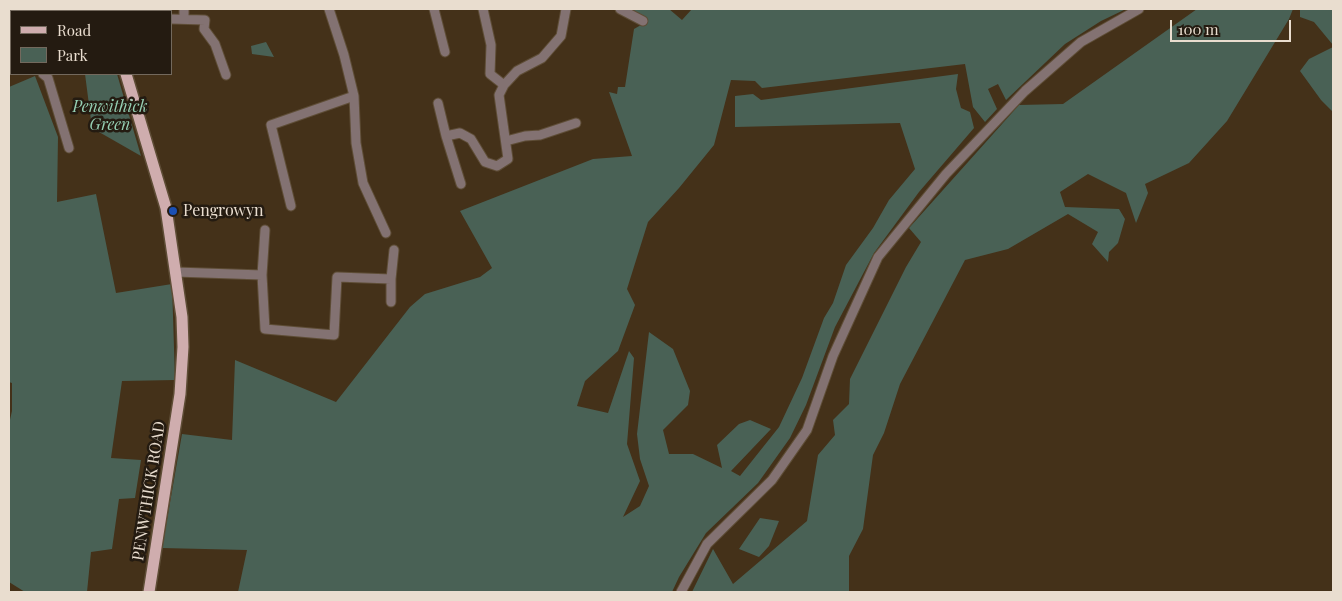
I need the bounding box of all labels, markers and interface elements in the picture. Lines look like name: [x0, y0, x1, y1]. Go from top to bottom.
legend: [10, 10, 172, 75]
scale bar: [1172, 10, 1293, 42]
text: 100 m: [1178, 19, 1219, 39]
text: Road: [57, 20, 91, 40]
text: Park: [57, 45, 88, 65]
park label: Penwithick Green: [72, 97, 148, 135]
place label: Pengrowyn: [183, 201, 264, 221]
marker: Pengrowyn: [167, 205, 179, 217]
street label: PENWTHICK ROAD: [128, 420, 170, 562]

